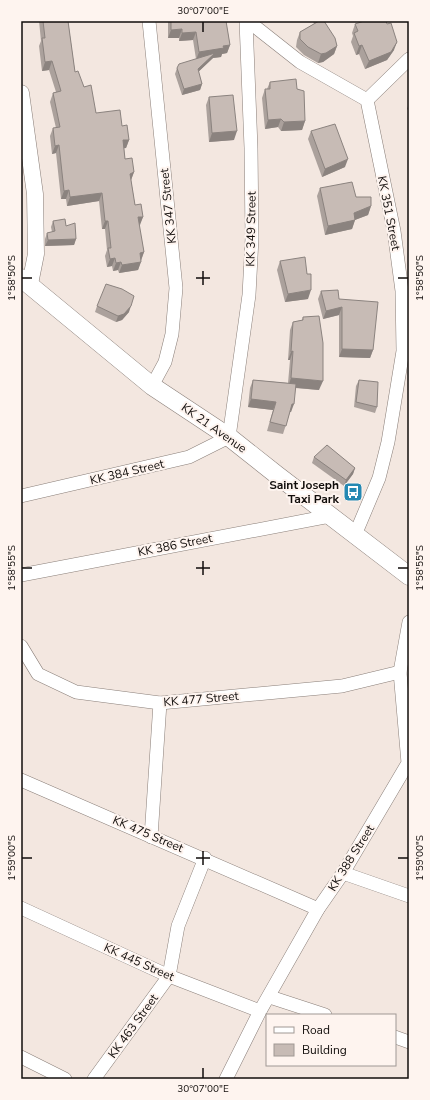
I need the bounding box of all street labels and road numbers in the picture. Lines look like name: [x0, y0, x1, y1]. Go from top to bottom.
street label: KK 347 Street: [156, 167, 180, 244]
street label: KK 351 Street: [374, 174, 404, 252]
street label: KK 349 Street: [242, 190, 260, 267]
street label: KK 21 Avenue: [178, 400, 250, 456]
street label: KK 384 Street: [88, 456, 166, 488]
street label: KK 386 Street: [136, 530, 214, 560]
street label: KK 477 Street: [163, 688, 240, 710]
street label: KK 475 Street: [110, 812, 187, 856]
street label: KK 388 Street: [324, 821, 378, 894]
street label: KK 445 Street: [101, 939, 177, 985]
street label: KK 463 Street: [104, 990, 162, 1061]

